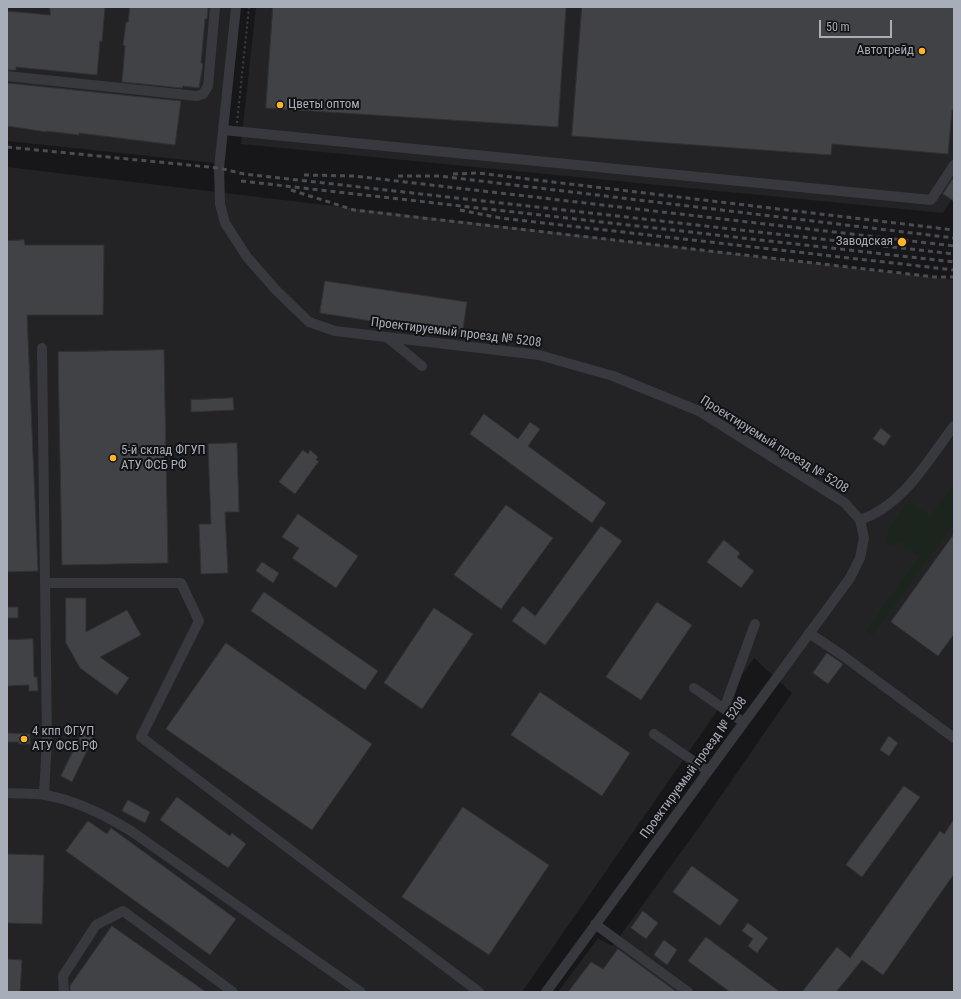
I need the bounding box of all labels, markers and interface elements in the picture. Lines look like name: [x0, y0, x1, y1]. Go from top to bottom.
scale bar: [821, 12, 894, 38]
text: 50 m: [826, 20, 850, 34]
place label: Автотрейд: [857, 43, 914, 59]
marker: Автотрейд: [917, 46, 927, 56]
place label: Цветы оптом: [288, 97, 360, 113]
marker: Цветы оптом: [275, 100, 285, 110]
place label: Заводская: [836, 234, 893, 250]
marker: Заводская: [896, 236, 908, 248]
street label: Проектируемый проезд № 5208: [370, 315, 542, 351]
street label: Проектируемый проезд № 5208: [697, 393, 851, 497]
place label: 5-й склад ФГУП АТУ ФСБ РФ: [121, 443, 206, 474]
marker: 5-й склад ФГУП АТУ ФСБ РФ: [108, 453, 118, 463]
street label: Проектируемый проезд № 5208: [637, 694, 751, 842]
place label: 4 кпп ФГУП АТУ ФСБ РФ: [32, 724, 98, 755]
marker: 4 кпп ФГУП АТУ ФСБ РФ: [19, 734, 29, 744]

